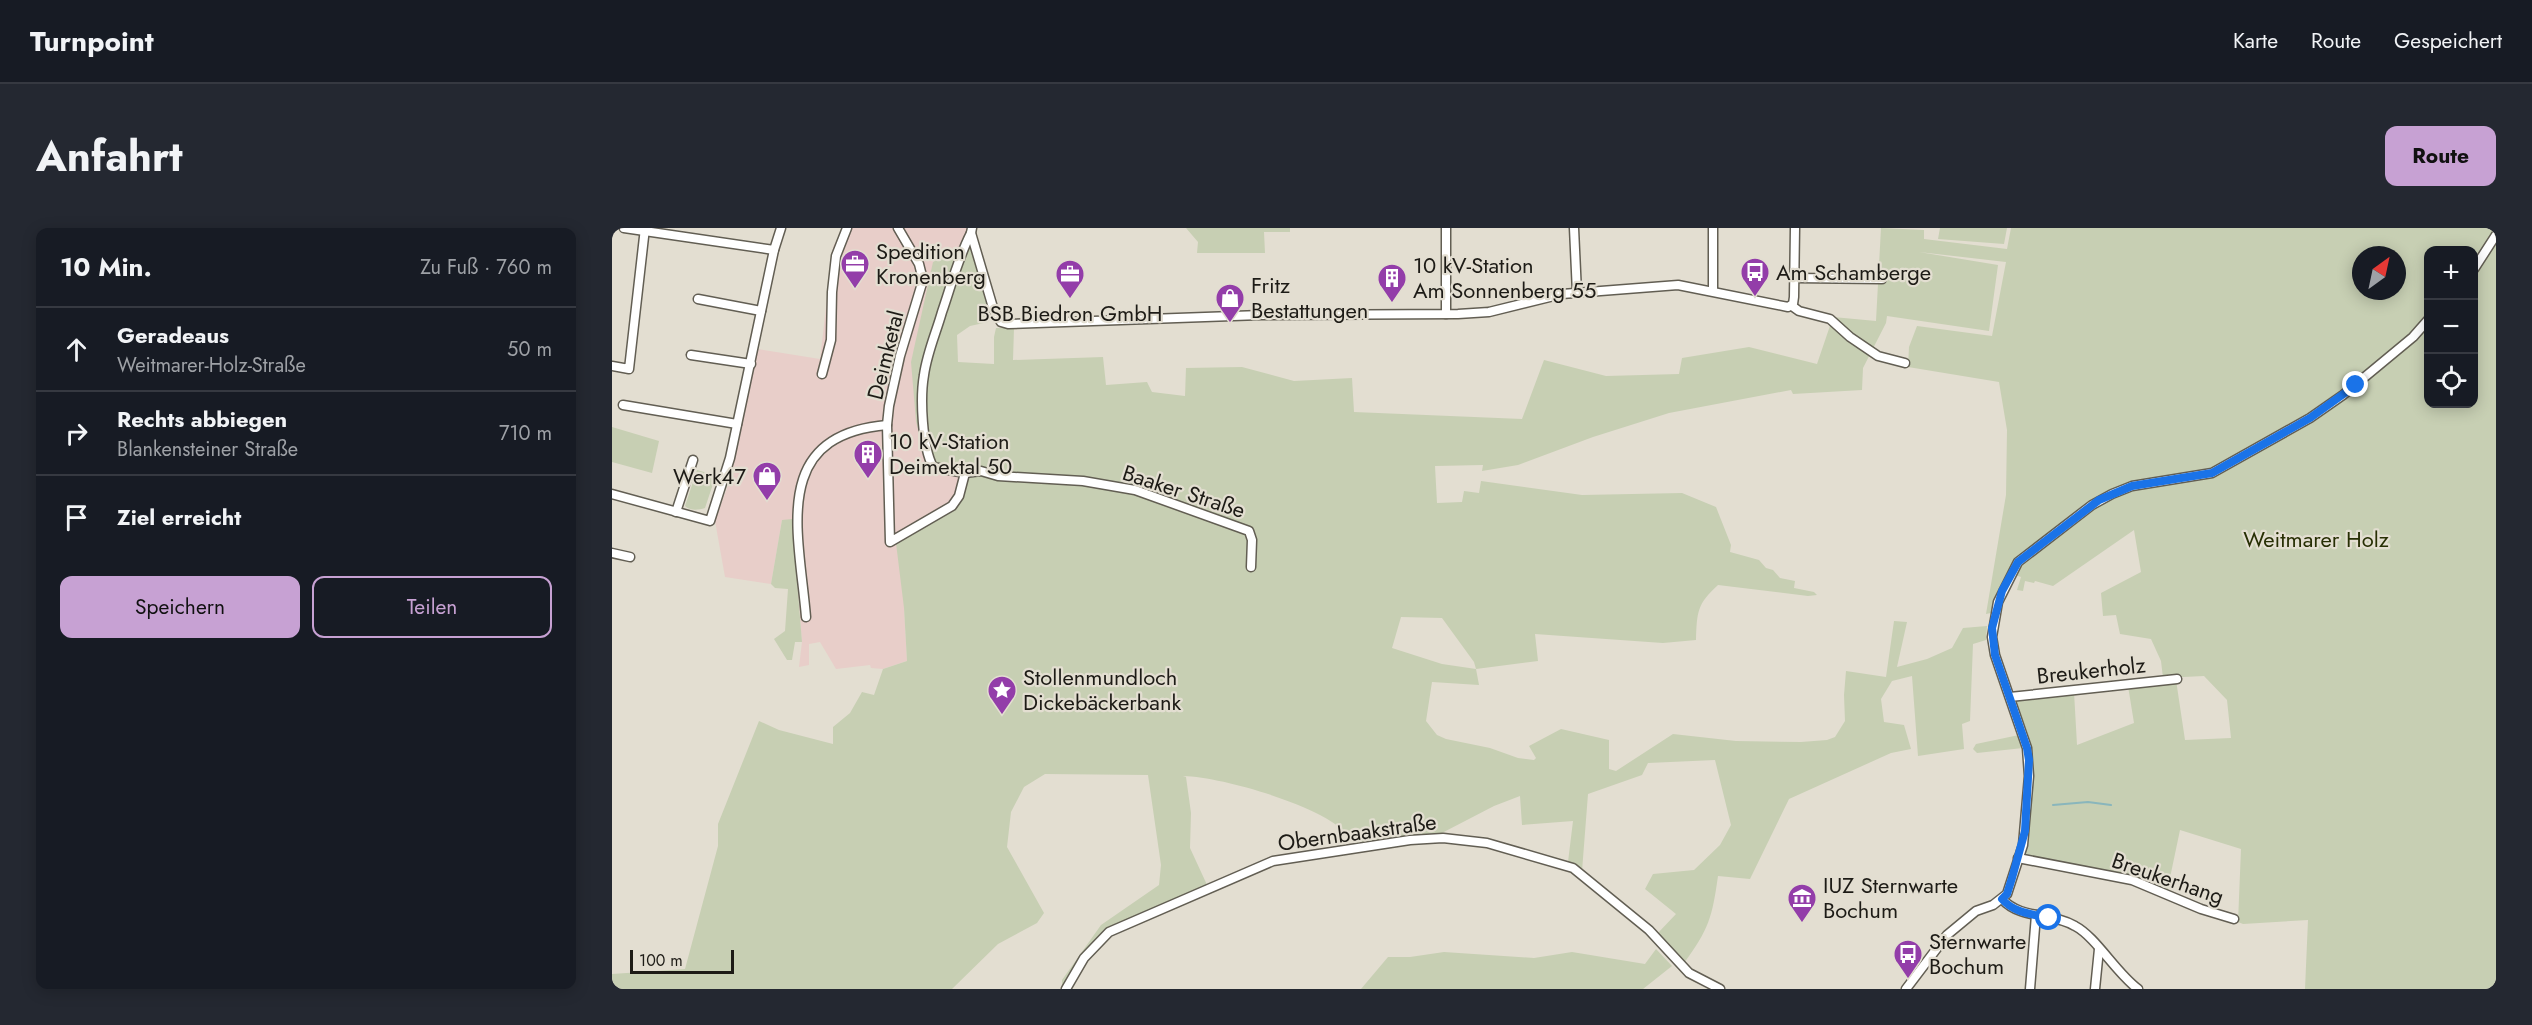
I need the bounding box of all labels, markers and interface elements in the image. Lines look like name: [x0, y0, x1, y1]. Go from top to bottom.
text: Turnpoint: [30, 21, 154, 62]
text: Karte: [2233, 26, 2278, 56]
text: Route: [2311, 26, 2361, 56]
text: Gespeichert: [2394, 26, 2502, 56]
text: Anfahrt: [36, 126, 183, 187]
button: Route: [2385, 126, 2496, 186]
place label: Spedition Kronenberg: [876, 235, 986, 292]
north arrow: [2352, 246, 2406, 300]
map controls: [2424, 246, 2478, 408]
button: +: [2424, 246, 2478, 300]
text: 10 Min.: [60, 248, 152, 286]
office icon: Spedition Kronenberg: [839, 248, 871, 290]
place label: 10 kV-Station Am Sonnenberg 55: [1413, 249, 1596, 306]
text: Zu Fuß · 760 m: [420, 253, 552, 282]
bus stop icon: Am Schamberge: [1739, 256, 1771, 298]
place label: Am Schamberge: [1776, 256, 1931, 288]
office icon: BSB Biedron GmbH: [1054, 258, 1086, 300]
building icon: 10 kV-Station Am Sonnenberg 55: [1376, 262, 1408, 304]
place label: Fritz Bestattungen: [1251, 269, 1368, 326]
shop icon: Fritz Bestattungen: [1214, 282, 1246, 324]
place label: BSB Biedron GmbH: [978, 297, 1162, 329]
button: −: [2424, 300, 2478, 354]
street label: Deimketal: [858, 307, 912, 403]
text: Geradeaus: [117, 319, 229, 351]
icon: ahead: [60, 333, 93, 366]
text: 50 m: [507, 335, 552, 364]
text: Weitmarer-Holz-Straße: [117, 351, 306, 380]
button: locate: [2424, 354, 2478, 408]
route end: [2342, 371, 2368, 397]
text: Rechts abbiegen: [117, 403, 287, 435]
icon: right: [60, 417, 93, 450]
text: 710 m: [499, 419, 552, 448]
place label: 10 kV-Station Deimektal 50: [889, 425, 1012, 482]
text: Blankensteiner Straße: [117, 435, 298, 464]
building icon: 10 kV-Station Deimektal 50: [852, 438, 884, 480]
street label: Baaker Straße: [1118, 456, 1250, 526]
place label: Werk47: [673, 460, 746, 492]
shop icon: Werk47: [751, 460, 783, 502]
icon: arrive: [60, 501, 93, 534]
text: Ziel erreicht: [117, 501, 241, 533]
park label: Weitmarer Holz: [2243, 523, 2389, 555]
button: Speichern: [60, 576, 300, 638]
button: Teilen: [312, 576, 552, 638]
street label: Breukerholz: [2035, 648, 2147, 692]
place label: Stollenmundloch Dickebäckerbank: [1023, 661, 1182, 718]
place icon: Stollenmundloch Dickebäckerbank: [986, 674, 1018, 716]
street label: Obernbaakstraße: [1276, 805, 1438, 859]
street label: Breukerhang: [2108, 844, 2228, 912]
place label: IUZ Sternwarte Bochum: [1823, 869, 1958, 926]
museum icon: IUZ Sternwarte Bochum: [1786, 882, 1818, 924]
route start: [2035, 904, 2061, 930]
place label: Sternwarte Bochum: [1929, 925, 2026, 982]
bus stop icon: Sternwarte Bochum: [1892, 938, 1924, 980]
scale bar: [630, 947, 734, 974]
text: 100 m: [639, 949, 683, 972]

